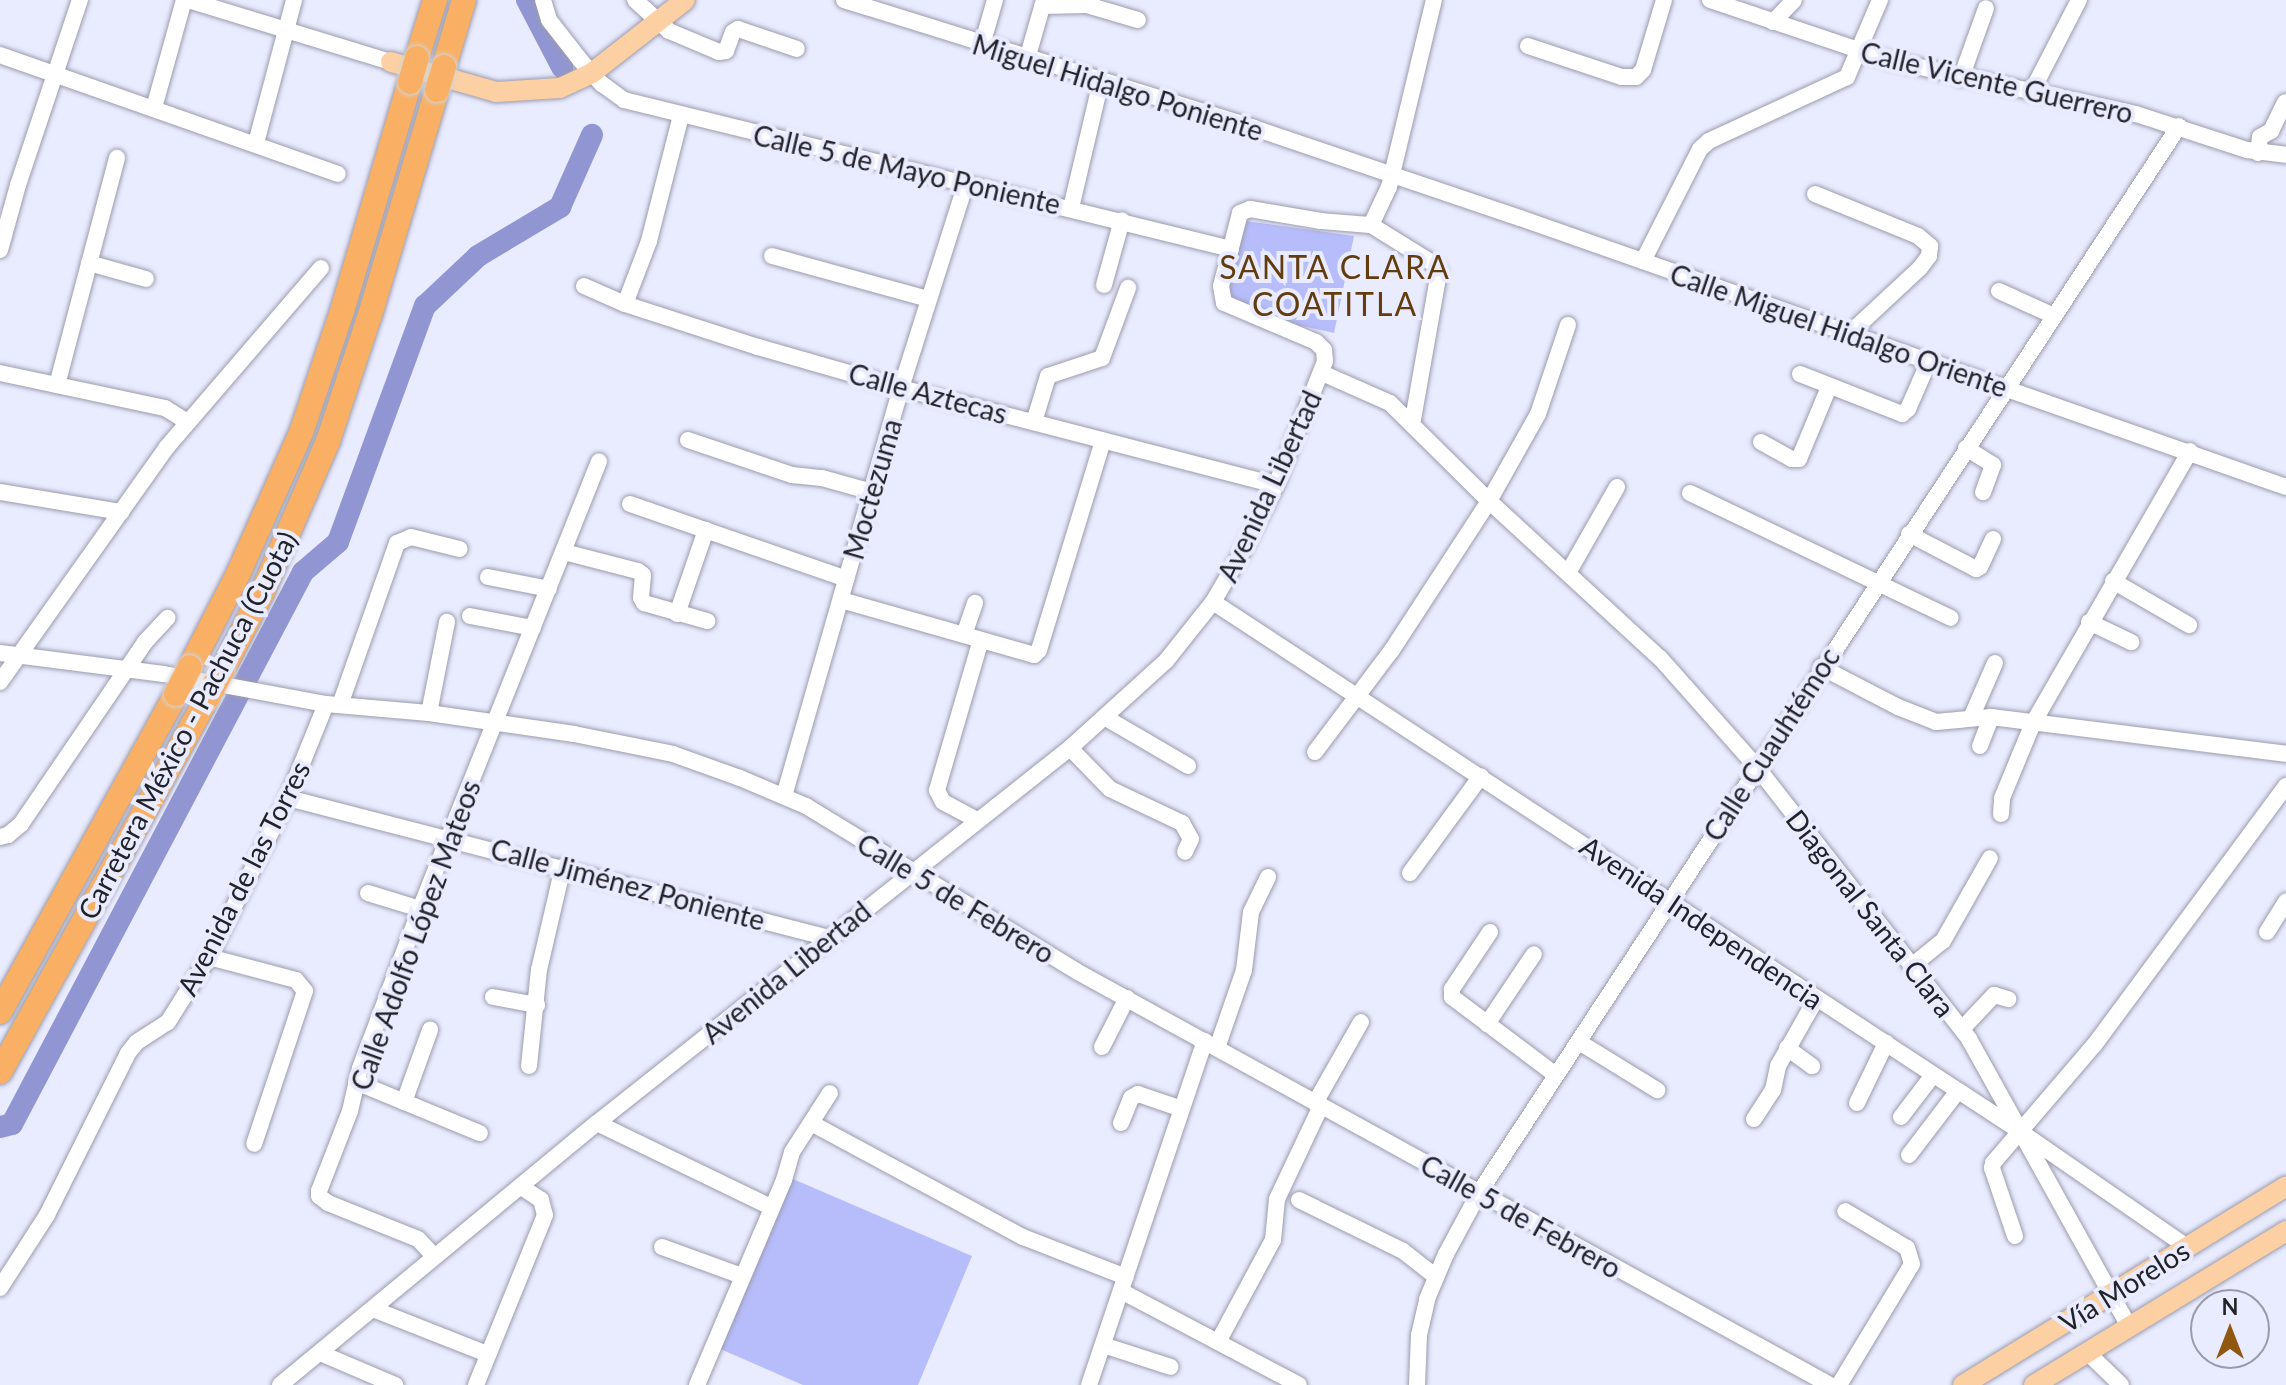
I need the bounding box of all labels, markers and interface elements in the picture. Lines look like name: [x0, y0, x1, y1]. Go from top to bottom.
street label: Miguel Hidalgo Poniente: [969, 27, 1267, 147]
street label: Calle Vicente Guerrero: [1857, 34, 2137, 130]
street label: Calle 5 de Mayo Poniente: [750, 117, 1064, 221]
district label: SANTA CLARA COATITLA: [1219, 249, 1451, 324]
street label: Calle Miguel Hidalgo Oriente: [1666, 256, 2012, 404]
street label: Calle Aztecas: [845, 356, 1011, 430]
street label: Avenida Libertad: [1210, 385, 1328, 587]
street label: Moctezuma: [836, 415, 908, 563]
street label: Carretera México - Pachuca (Cuota): [70, 525, 304, 925]
street label: Calle Cuauhtémoc: [1696, 641, 1846, 847]
street label: Avenida de las Torres: [169, 755, 317, 1001]
street label: Calle Adolfo López Mateos: [343, 775, 487, 1095]
street label: Diagonal Santa Clara: [1780, 803, 1962, 1023]
street label: Calle 5 de Febrero: [851, 826, 1061, 970]
street label: Avenida Independencia: [1574, 828, 1830, 1016]
street label: Calle Jiménez Poniente: [487, 831, 769, 937]
street label: Avenida Libertad: [695, 894, 877, 1050]
street label: Calle 5 de Febrero: [1415, 1147, 1627, 1285]
street label: Vía Morelos: [2053, 1233, 2195, 1339]
north arrow: [2190, 1289, 2270, 1369]
text: N: [2222, 1293, 2238, 1320]

